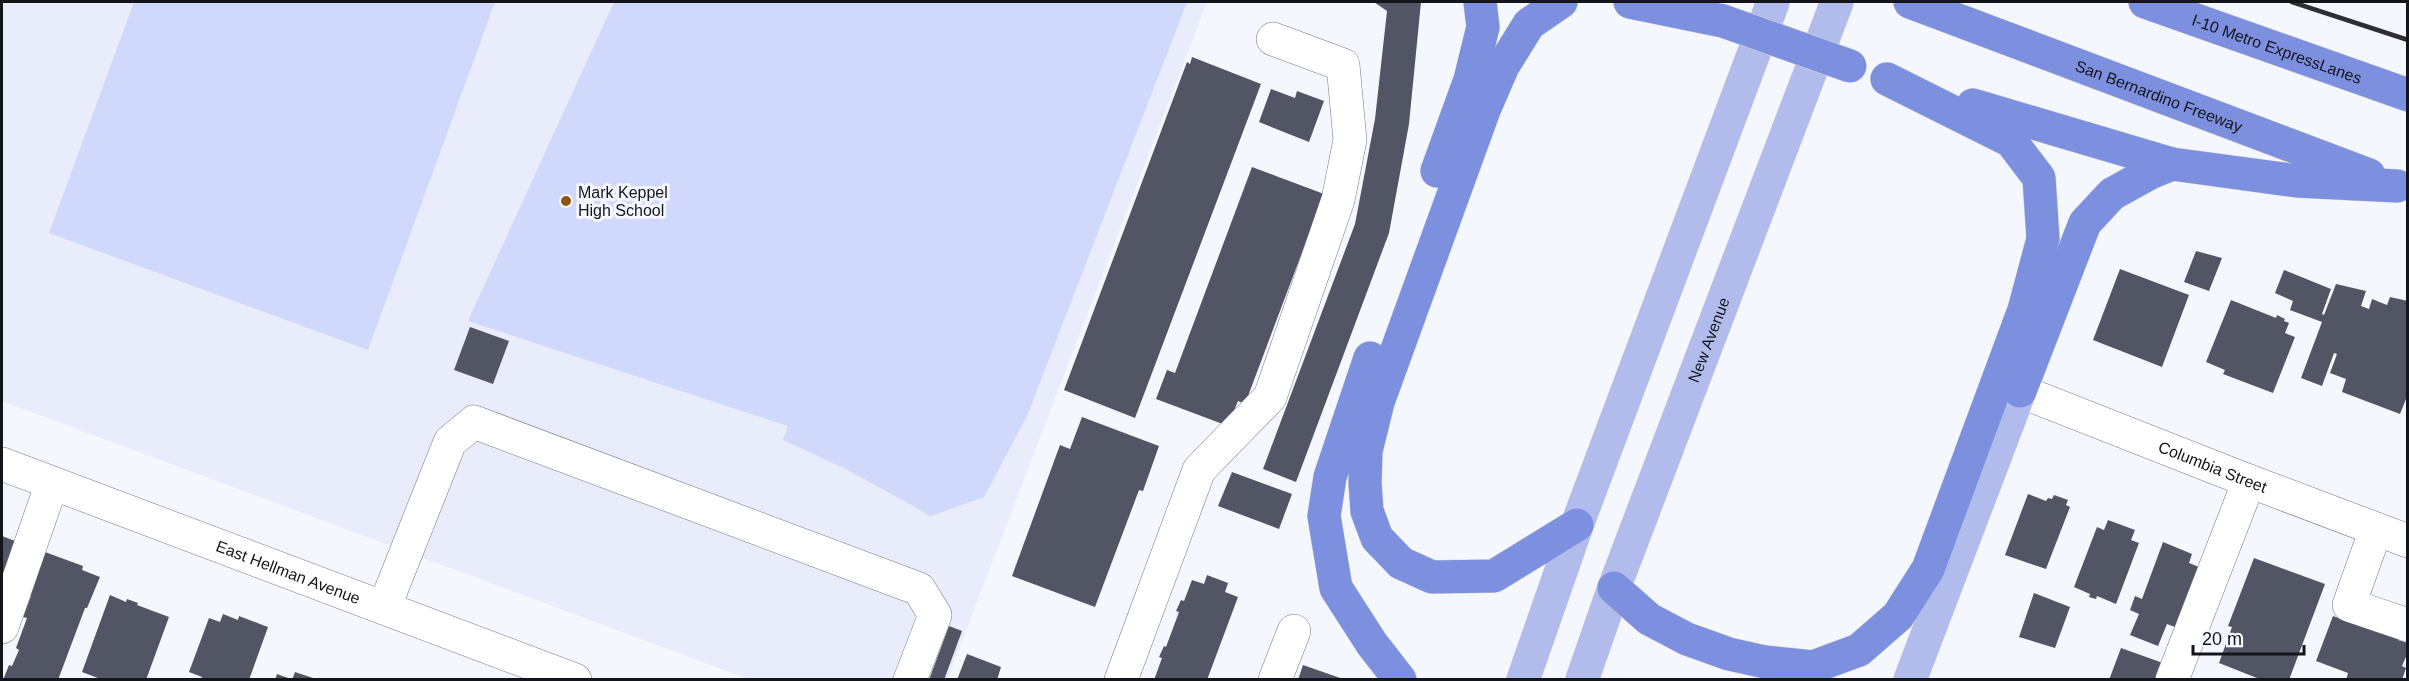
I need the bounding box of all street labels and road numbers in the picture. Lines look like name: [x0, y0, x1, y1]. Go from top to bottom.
street label: I-10 Metro ExpressLanes: [2190, 11, 2364, 87]
street label: San Bernardino Freeway: [2073, 57, 2245, 135]
street label: New Avenue: [1685, 295, 1732, 385]
street label: Columbia Street: [2156, 438, 2270, 496]
street label: East Hellman Avenue: [214, 537, 363, 607]

